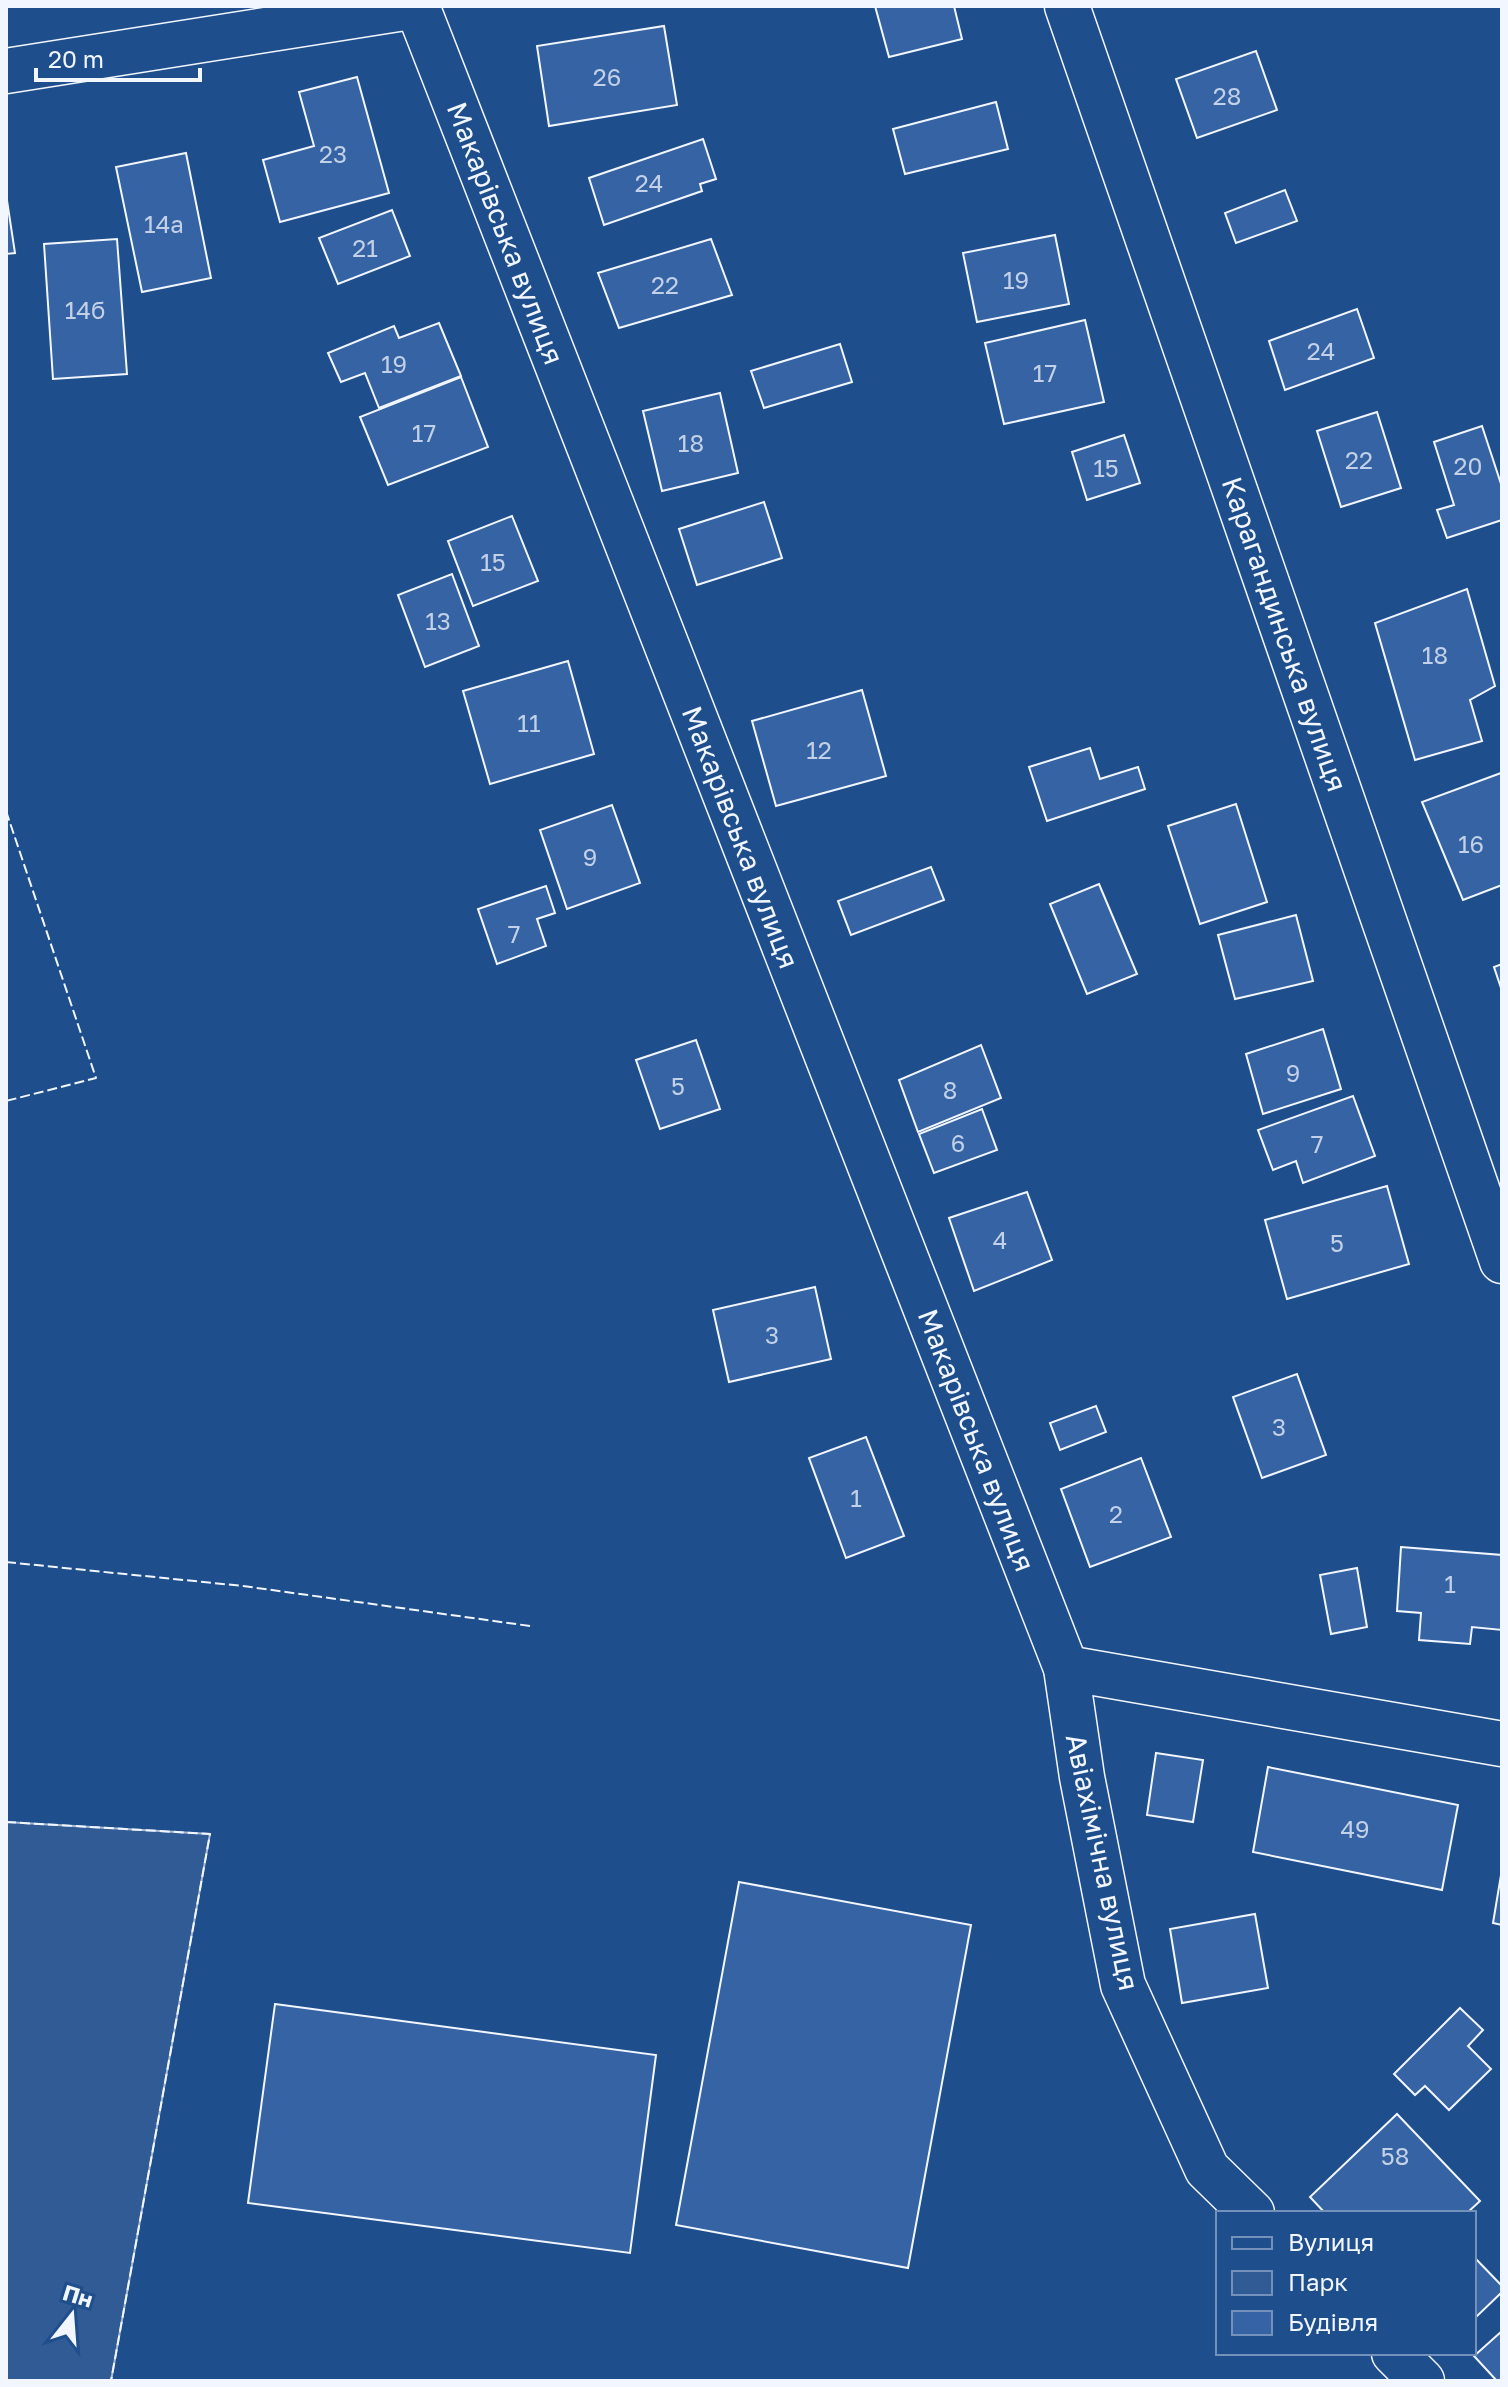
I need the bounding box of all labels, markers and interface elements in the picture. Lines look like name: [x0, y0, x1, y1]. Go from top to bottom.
scale bar: [36, 32, 200, 82]
text: 20 m: [48, 44, 104, 73]
house number: 26: [593, 62, 621, 91]
house number: 28: [1213, 81, 1241, 110]
street label: Макарівська вулиця: [441, 97, 571, 369]
house number: 23: [319, 139, 347, 168]
house number: 24: [635, 168, 663, 197]
house number: 14а: [144, 209, 184, 238]
house number: 21: [352, 233, 378, 262]
house number: 19: [1003, 265, 1029, 294]
house number: 22: [651, 270, 679, 299]
house number: 14б: [65, 295, 105, 324]
house number: 24: [1307, 336, 1335, 365]
house number: 19: [381, 349, 407, 378]
house number: 17: [1033, 358, 1057, 387]
house number: 17: [412, 418, 436, 447]
house number: 18: [678, 428, 704, 457]
house number: 22: [1345, 445, 1373, 474]
house number: 20: [1454, 451, 1482, 480]
house number: 15: [1093, 453, 1119, 482]
street label: Карагандинська вулиця: [1216, 472, 1354, 796]
house number: 15: [480, 547, 506, 576]
house number: 13: [425, 606, 451, 635]
house number: 18: [1422, 640, 1448, 669]
street label: Макарівська вулиця: [676, 701, 806, 973]
house number: 11: [517, 708, 541, 737]
house number: 12: [806, 735, 832, 764]
house number: 16: [1458, 829, 1484, 858]
house number: 9: [583, 842, 597, 871]
house number: 7: [508, 919, 520, 948]
house number: 9: [1286, 1058, 1300, 1087]
house number: 5: [671, 1071, 685, 1100]
house number: 8: [943, 1075, 957, 1104]
house number: 6: [951, 1128, 965, 1157]
house number: 7: [1311, 1129, 1323, 1158]
house number: 4: [993, 1225, 1007, 1254]
house number: 5: [1330, 1228, 1344, 1257]
street label: Макарівська вулиця: [912, 1304, 1042, 1576]
house number: 3: [765, 1320, 779, 1349]
house number: 3: [1272, 1412, 1286, 1441]
house number: 1: [850, 1483, 862, 1512]
house number: 2: [1109, 1499, 1123, 1528]
house number: 1: [1444, 1569, 1456, 1598]
street label: Авіахімічна вулиця: [1060, 1731, 1146, 1993]
house number: 49: [1340, 1814, 1370, 1843]
house number: 58: [1381, 2141, 1409, 2170]
legend: [1216, 2211, 1476, 2355]
text: Вулиця: [1288, 2227, 1374, 2256]
text: Парк: [1288, 2267, 1348, 2296]
north arrow: [32, 2275, 112, 2355]
text: Пн: [60, 2278, 96, 2313]
text: Будівля: [1288, 2307, 1378, 2336]

